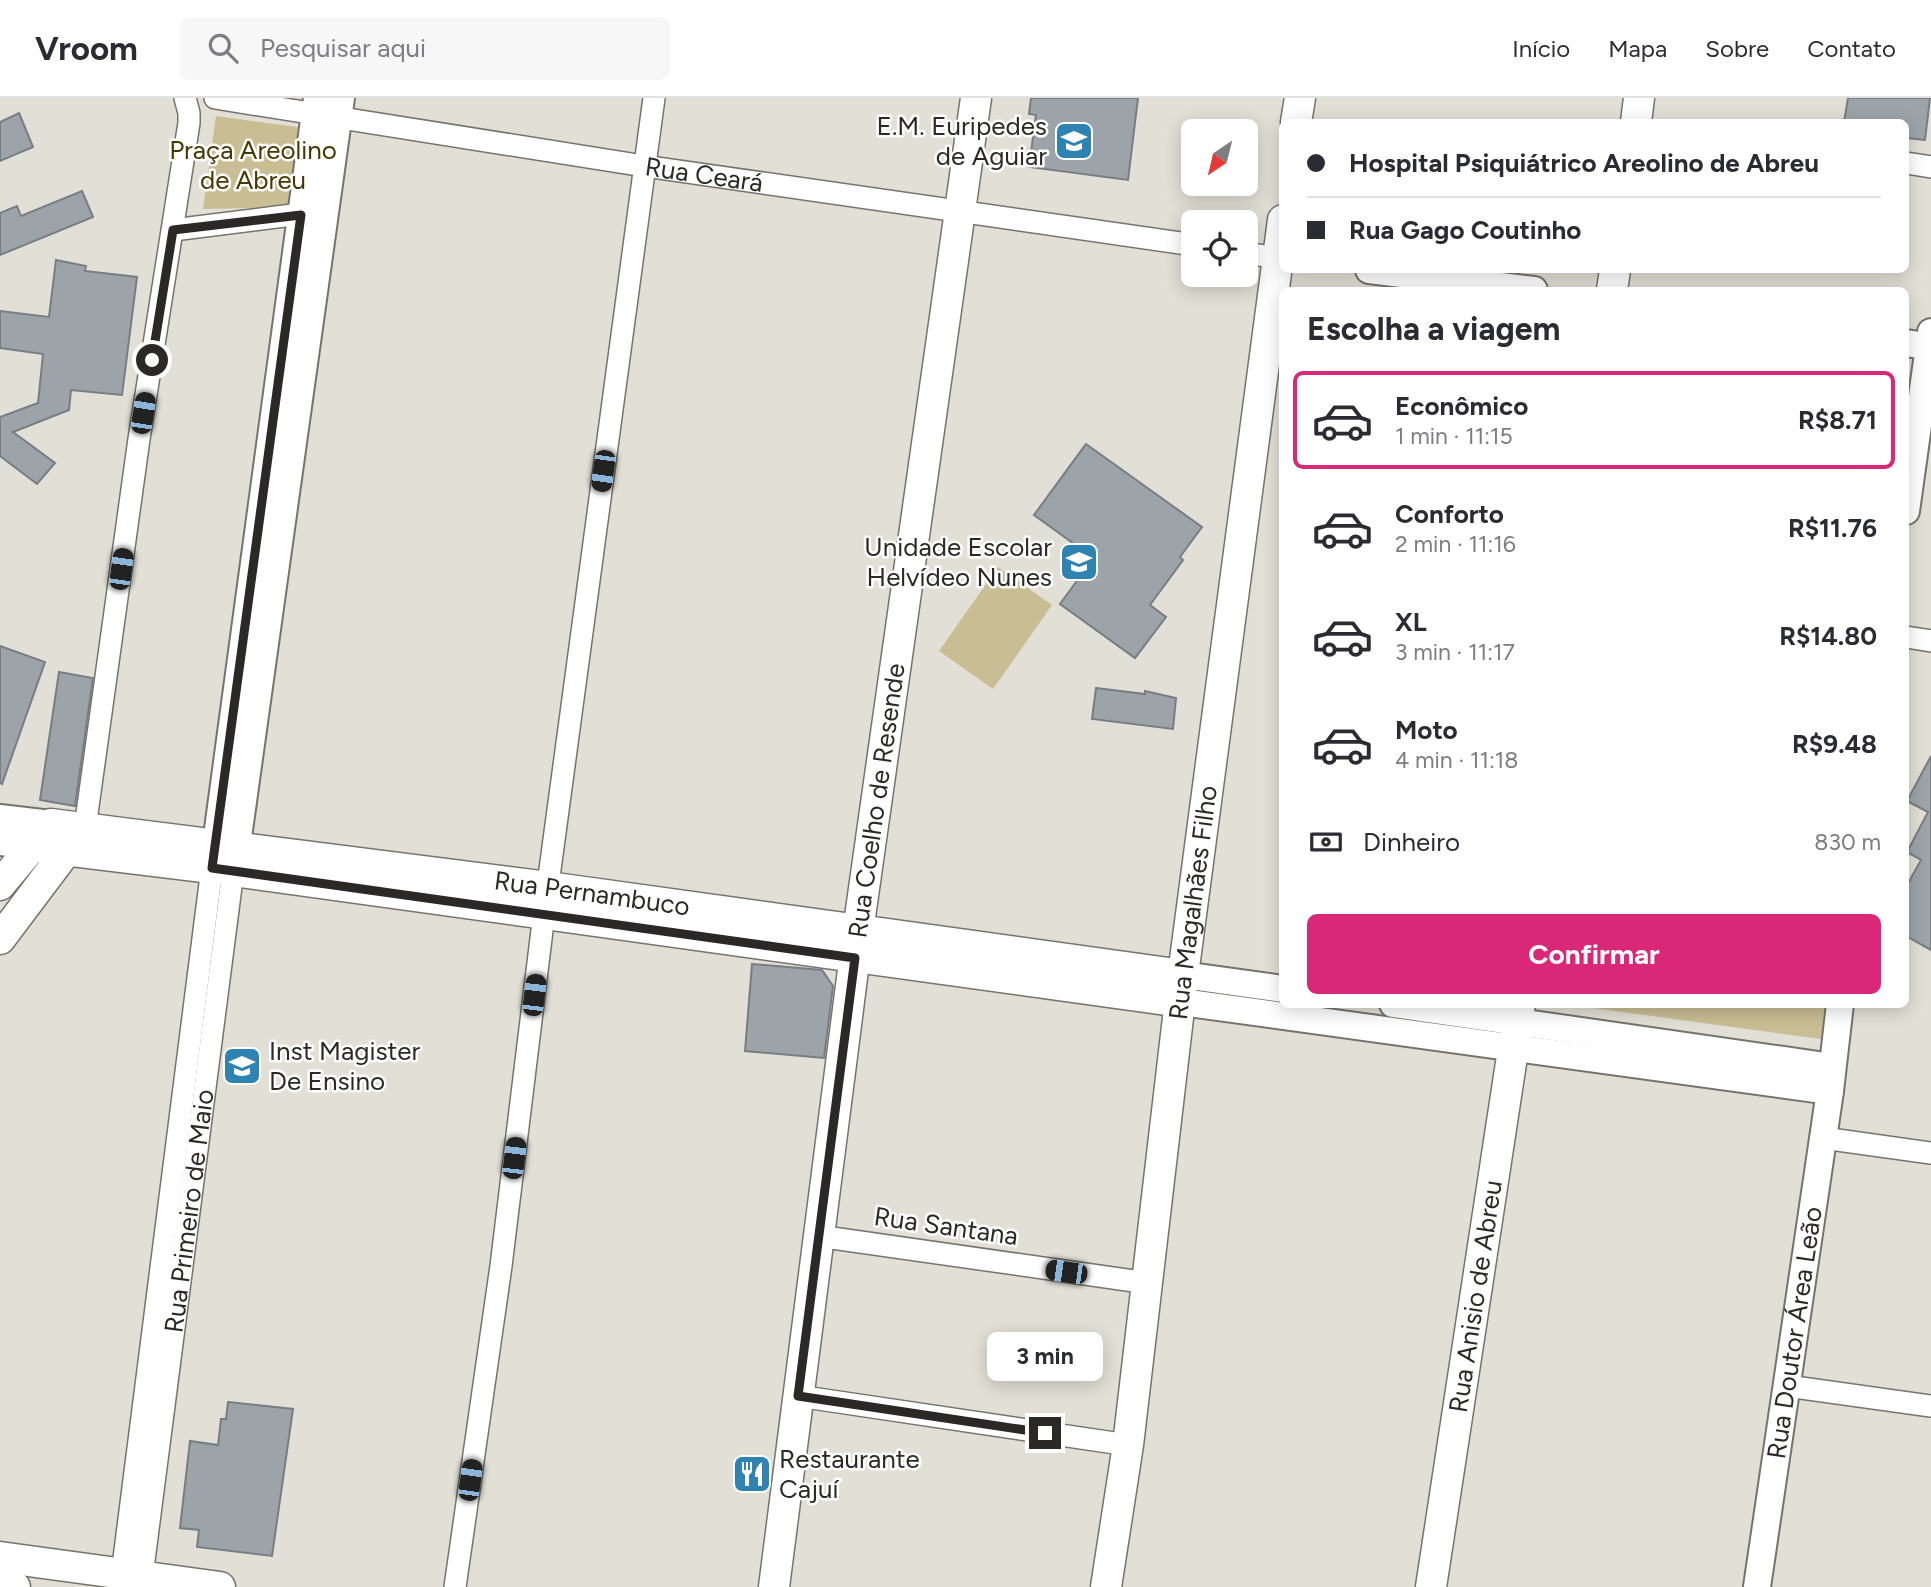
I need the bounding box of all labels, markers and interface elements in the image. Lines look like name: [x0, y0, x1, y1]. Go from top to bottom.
search box: [180, 17, 670, 80]
text: Vroom: [35, 29, 138, 68]
icon: search: [204, 29, 242, 67]
text: Pesquisar aqui: [260, 32, 426, 64]
text: Início: [1512, 34, 1570, 63]
text: Mapa: [1608, 34, 1667, 63]
text: Sobre: [1705, 34, 1769, 63]
text: Contato: [1807, 34, 1896, 63]
place label: E.M. Euripedes de Aguiar: [877, 110, 1047, 172]
north arrow: [1181, 119, 1258, 196]
map controls: [1181, 119, 1258, 287]
school or university icon: E.M. Euripedes de Aguiar: [1053, 120, 1095, 162]
park label: Praça Areolino de Abreu: [169, 134, 337, 196]
text: Hospital Psiquiátrico Areolino de Abreu: [1349, 147, 1819, 179]
street label: Rua Ceará: [643, 150, 765, 199]
button: locate: [1181, 210, 1258, 287]
text: Rua Gago Coutinho: [1349, 214, 1581, 246]
text: Escolha a viagem: [1307, 310, 1560, 348]
route start: [136, 344, 168, 376]
icon: car: [1311, 389, 1374, 452]
text: Econômico: [1395, 390, 1528, 422]
car: [130, 391, 157, 435]
text: R$8.71: [1798, 404, 1877, 436]
text: 1 min · 11:15: [1395, 422, 1513, 450]
car: [590, 449, 617, 493]
icon: car: [1311, 497, 1374, 560]
text: Conforto: [1395, 498, 1504, 530]
text: R$11.76: [1788, 512, 1877, 544]
text: 2 min · 11:16: [1395, 530, 1516, 558]
place label: Unidade Escolar Helvídeo Nunes: [864, 531, 1052, 593]
school or university icon: Unidade Escolar Helvídeo Nunes: [1058, 541, 1100, 583]
car: [108, 547, 135, 591]
icon: car: [1311, 605, 1374, 668]
text: XL: [1395, 606, 1427, 638]
text: R$14.80: [1779, 620, 1877, 652]
text: 3 min · 11:17: [1395, 638, 1515, 666]
street label: Rua Coelho de Resende: [841, 661, 912, 940]
icon: car: [1311, 713, 1374, 776]
text: Moto: [1395, 714, 1458, 746]
text: R$9.48: [1792, 728, 1877, 760]
text: 4 min · 11:18: [1395, 746, 1518, 774]
street label: Rua Magalhães Filho: [1162, 783, 1224, 1021]
icon: cash: [1307, 823, 1345, 861]
text: Dinheiro: [1363, 826, 1460, 858]
text: 830 m: [1814, 828, 1881, 856]
street label: Rua Pernambuco: [492, 864, 692, 922]
button: Confirmar: [1307, 914, 1881, 994]
car: [522, 973, 547, 1017]
place label: Inst Magister De Ensino: [269, 1035, 421, 1097]
school or university icon: Inst Magister De Ensino: [221, 1045, 263, 1087]
street label: Rua Primeiro de Maio: [158, 1087, 221, 1335]
car: [502, 1136, 527, 1180]
street label: Rua Anisio de Abreu: [1442, 1178, 1509, 1415]
street label: Rua Santana: [872, 1200, 1020, 1252]
street label: Rua Doutor Área Leão: [1760, 1205, 1829, 1461]
car: [1044, 1259, 1089, 1285]
callout: 3 min: [987, 1332, 1103, 1380]
text: 3 min: [1016, 1342, 1074, 1370]
route end: [1029, 1417, 1061, 1449]
place label: Restaurante Cajuí: [779, 1443, 920, 1505]
restaurant icon: Restaurante Cajuí: [731, 1453, 773, 1495]
car: [457, 1458, 484, 1502]

